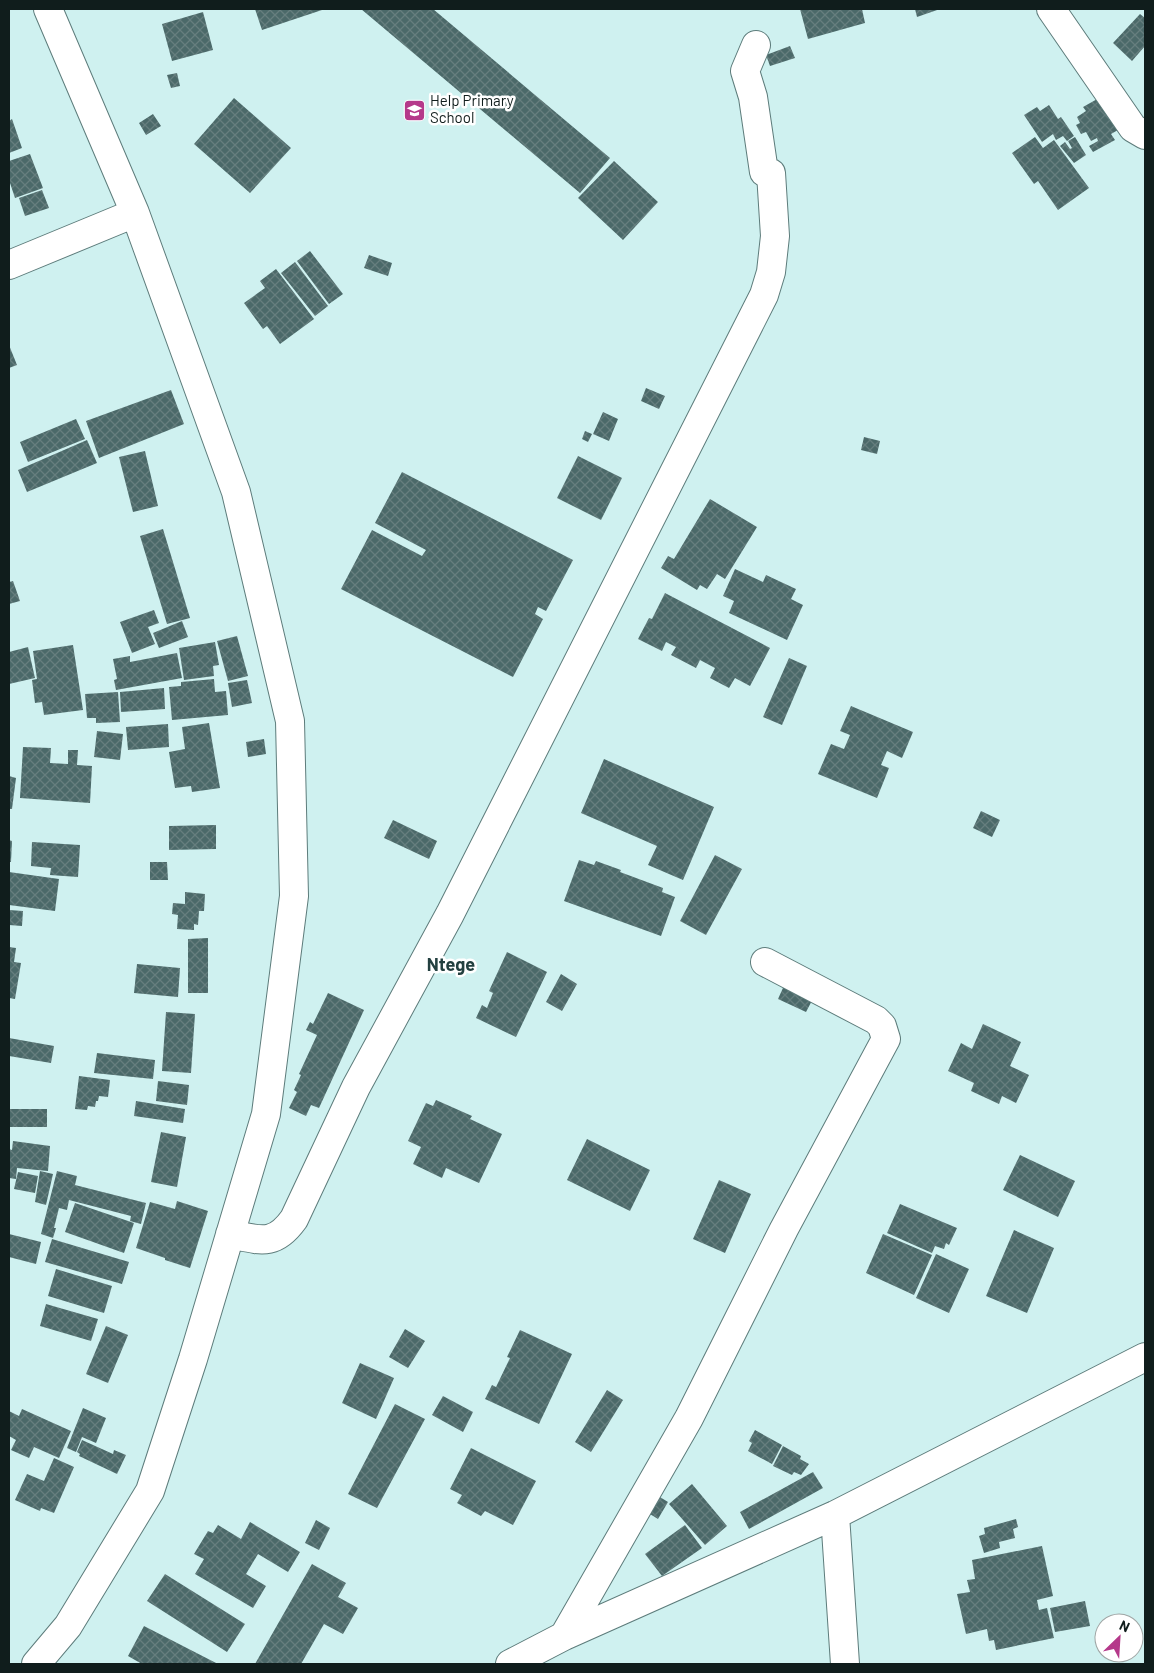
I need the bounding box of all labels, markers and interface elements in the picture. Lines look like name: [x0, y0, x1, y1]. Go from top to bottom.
place label: Help Primary School: [430, 91, 514, 126]
school or university icon: Help Primary School: [402, 98, 426, 122]
district label: Ntege: [427, 953, 475, 975]
north arrow: [1094, 1613, 1144, 1663]
text: N: [1117, 1616, 1133, 1635]

